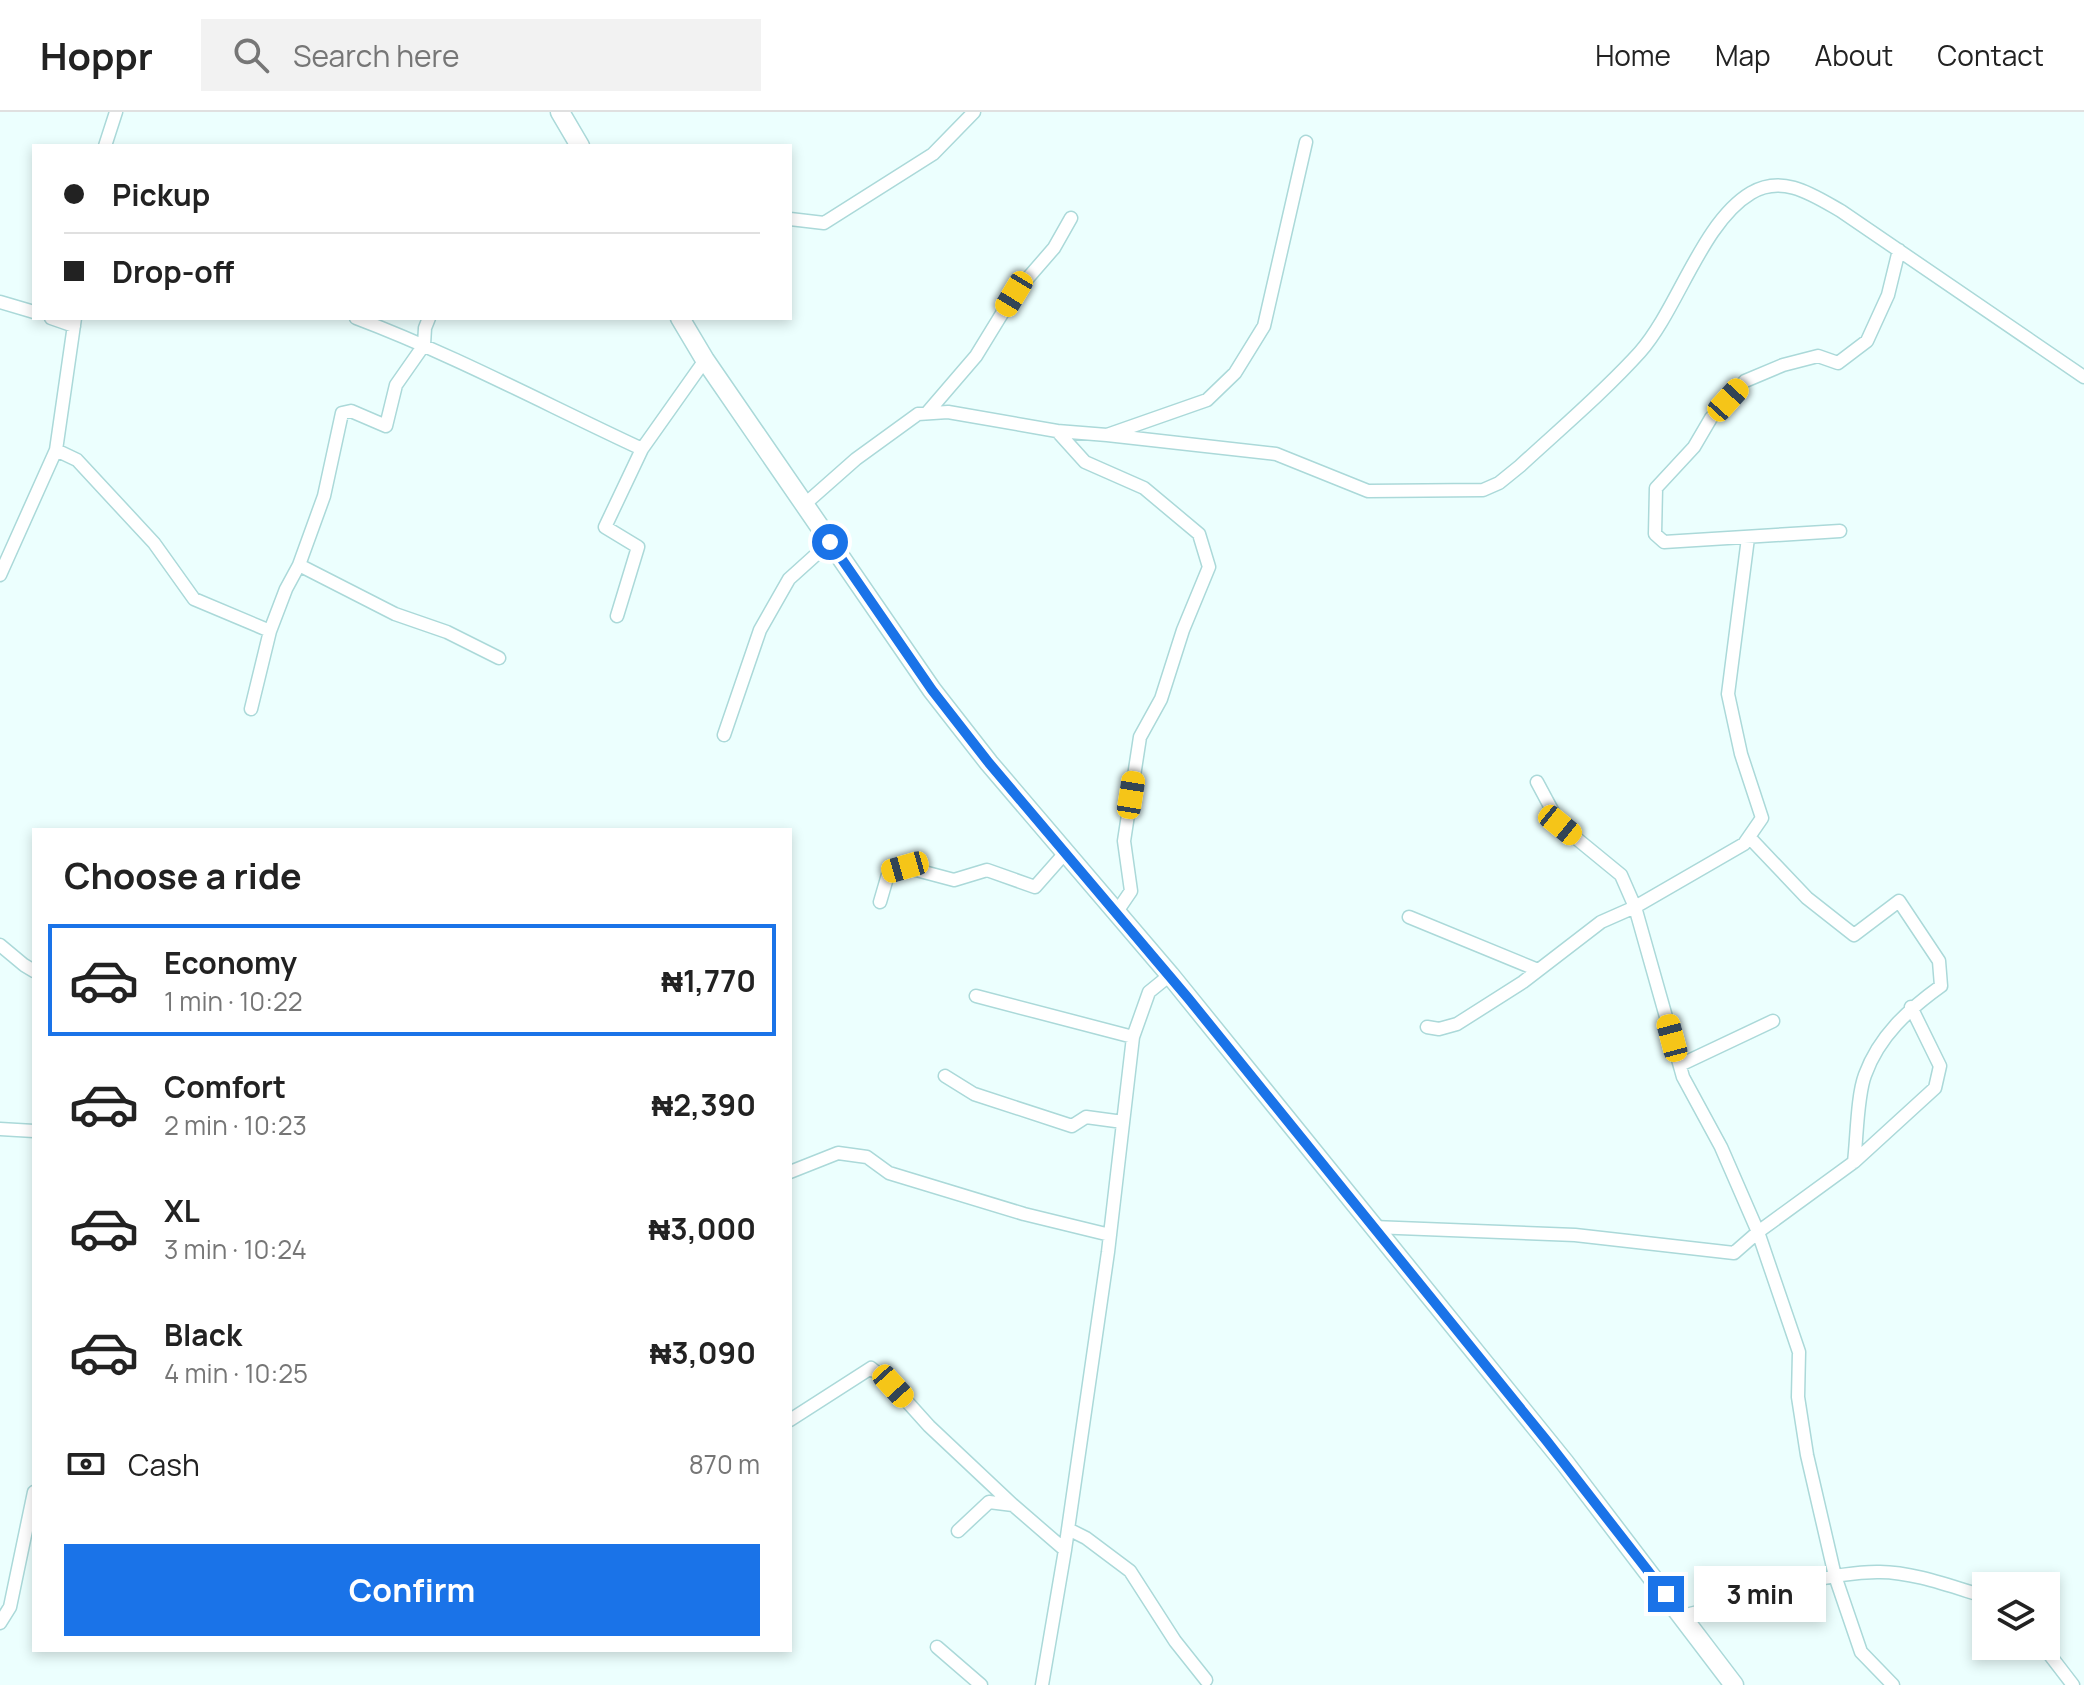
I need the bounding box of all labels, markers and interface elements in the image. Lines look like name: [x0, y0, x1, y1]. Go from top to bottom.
search box: [201, 19, 761, 91]
text: Hoppr: [40, 29, 153, 81]
icon: search: [229, 33, 273, 77]
text: Search here: [293, 35, 460, 76]
text: Home: [1595, 36, 1671, 74]
text: Map: [1715, 36, 1771, 74]
text: About: [1815, 36, 1893, 74]
text: Contact: [1937, 36, 2044, 74]
text: Pickup: [112, 174, 210, 215]
text: Drop-off: [112, 251, 234, 292]
car: [991, 267, 1037, 321]
car: [1703, 374, 1753, 426]
route start: [812, 524, 848, 560]
car: [1115, 769, 1147, 821]
car: [1534, 801, 1586, 849]
car: [879, 849, 931, 885]
text: Choose a ride: [64, 851, 302, 900]
text: Economy: [164, 942, 297, 983]
icon: car: [68, 944, 140, 1016]
text: ₦1,770: [661, 960, 756, 1001]
text: 1 min · 10:22: [164, 983, 303, 1019]
car: [1654, 1012, 1690, 1064]
text: Comfort: [164, 1066, 286, 1107]
icon: car: [68, 1068, 140, 1140]
text: ₦2,390: [652, 1084, 756, 1125]
text: 2 min · 10:23: [164, 1107, 307, 1143]
text: XL: [164, 1190, 200, 1231]
icon: car: [68, 1192, 140, 1264]
text: ₦3,000: [649, 1208, 756, 1249]
text: 3 min · 10:24: [164, 1231, 307, 1267]
text: Black: [164, 1314, 242, 1355]
icon: car: [68, 1316, 140, 1388]
text: ₦3,090: [650, 1332, 756, 1373]
text: 4 min · 10:25: [164, 1355, 308, 1391]
car: [868, 1360, 918, 1412]
icon: cash: [64, 1442, 108, 1486]
text: Cash: [128, 1444, 200, 1485]
text: 870 m: [689, 1446, 760, 1482]
button: Confirm: [64, 1544, 760, 1636]
callout: 3 min: [1694, 1566, 1826, 1622]
map controls: [1972, 1572, 2060, 1660]
button: layers: [1972, 1572, 2060, 1660]
route end: [1648, 1576, 1684, 1612]
text: 3 min: [1726, 1576, 1794, 1612]

